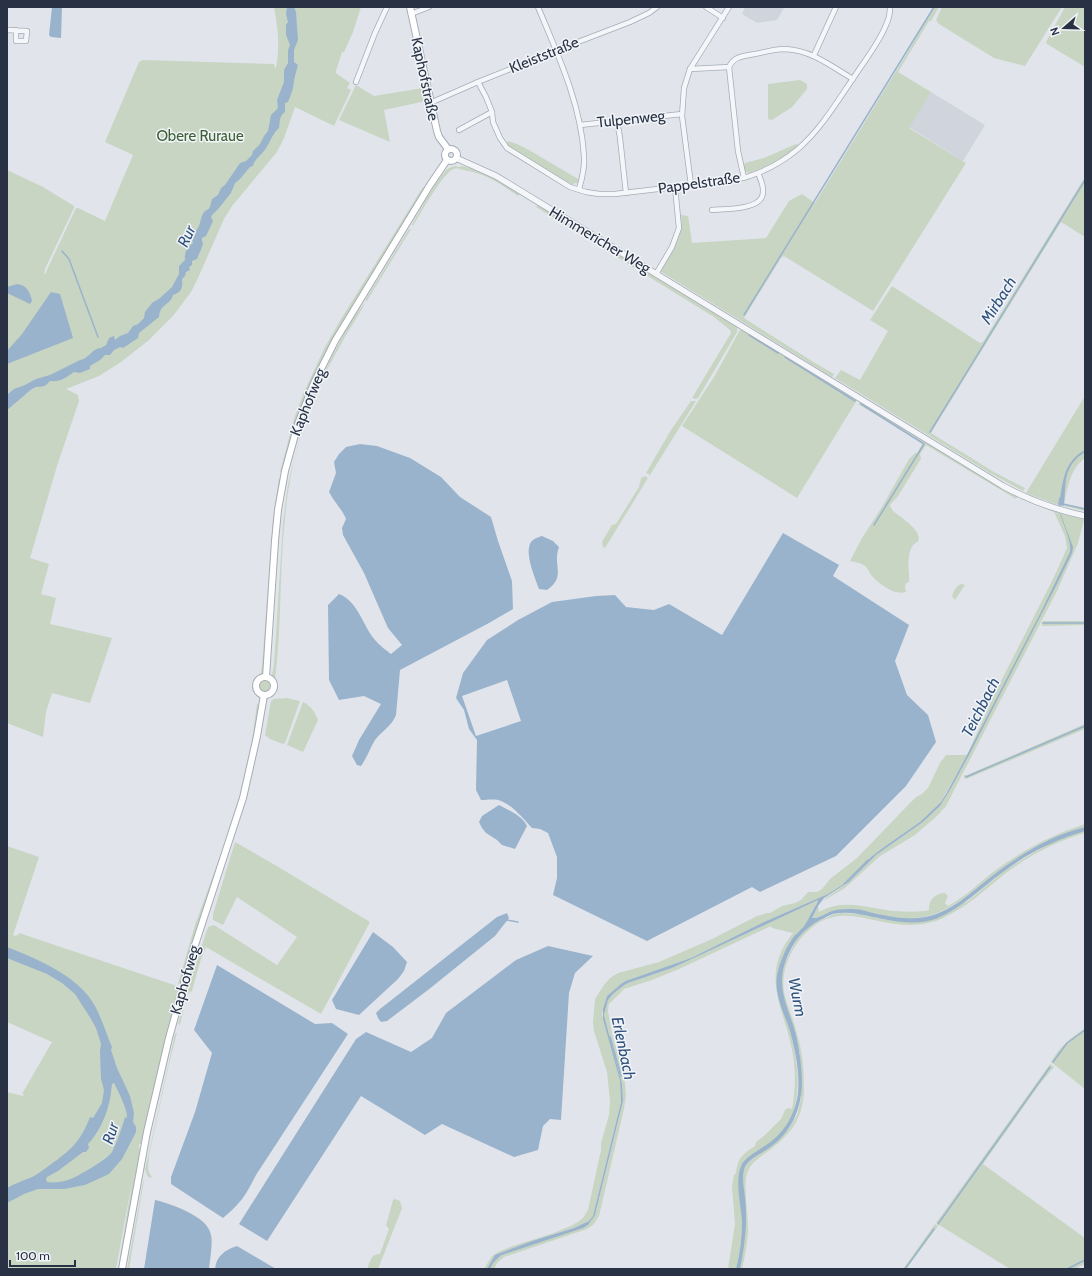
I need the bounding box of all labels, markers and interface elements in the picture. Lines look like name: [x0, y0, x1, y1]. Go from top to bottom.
north arrow: [1044, 8, 1084, 48]
text: N: [1047, 25, 1063, 37]
street label: Kleiststraße: [507, 33, 582, 77]
street label: Kaphofstraße: [407, 36, 443, 123]
street label: Tulpenweg: [596, 106, 666, 132]
park label: Obere Ruraue: [156, 127, 244, 145]
street label: Pappelstraße: [657, 168, 742, 198]
street label: Himmericher Weg: [546, 203, 654, 278]
water label: Rur: [173, 221, 200, 250]
water label: Mirbach: [976, 273, 1020, 328]
street label: Kaphofweg: [286, 365, 330, 438]
water label: Teichbach: [957, 674, 1004, 740]
street label: Kaphofweg: [167, 943, 204, 1017]
water label: Wurm: [784, 976, 811, 1018]
water label: Erlenbach: [608, 1015, 639, 1081]
water label: Rur: [98, 1119, 123, 1147]
scale bar: [10, 1242, 75, 1268]
text: 100 m: [16, 1248, 50, 1263]

